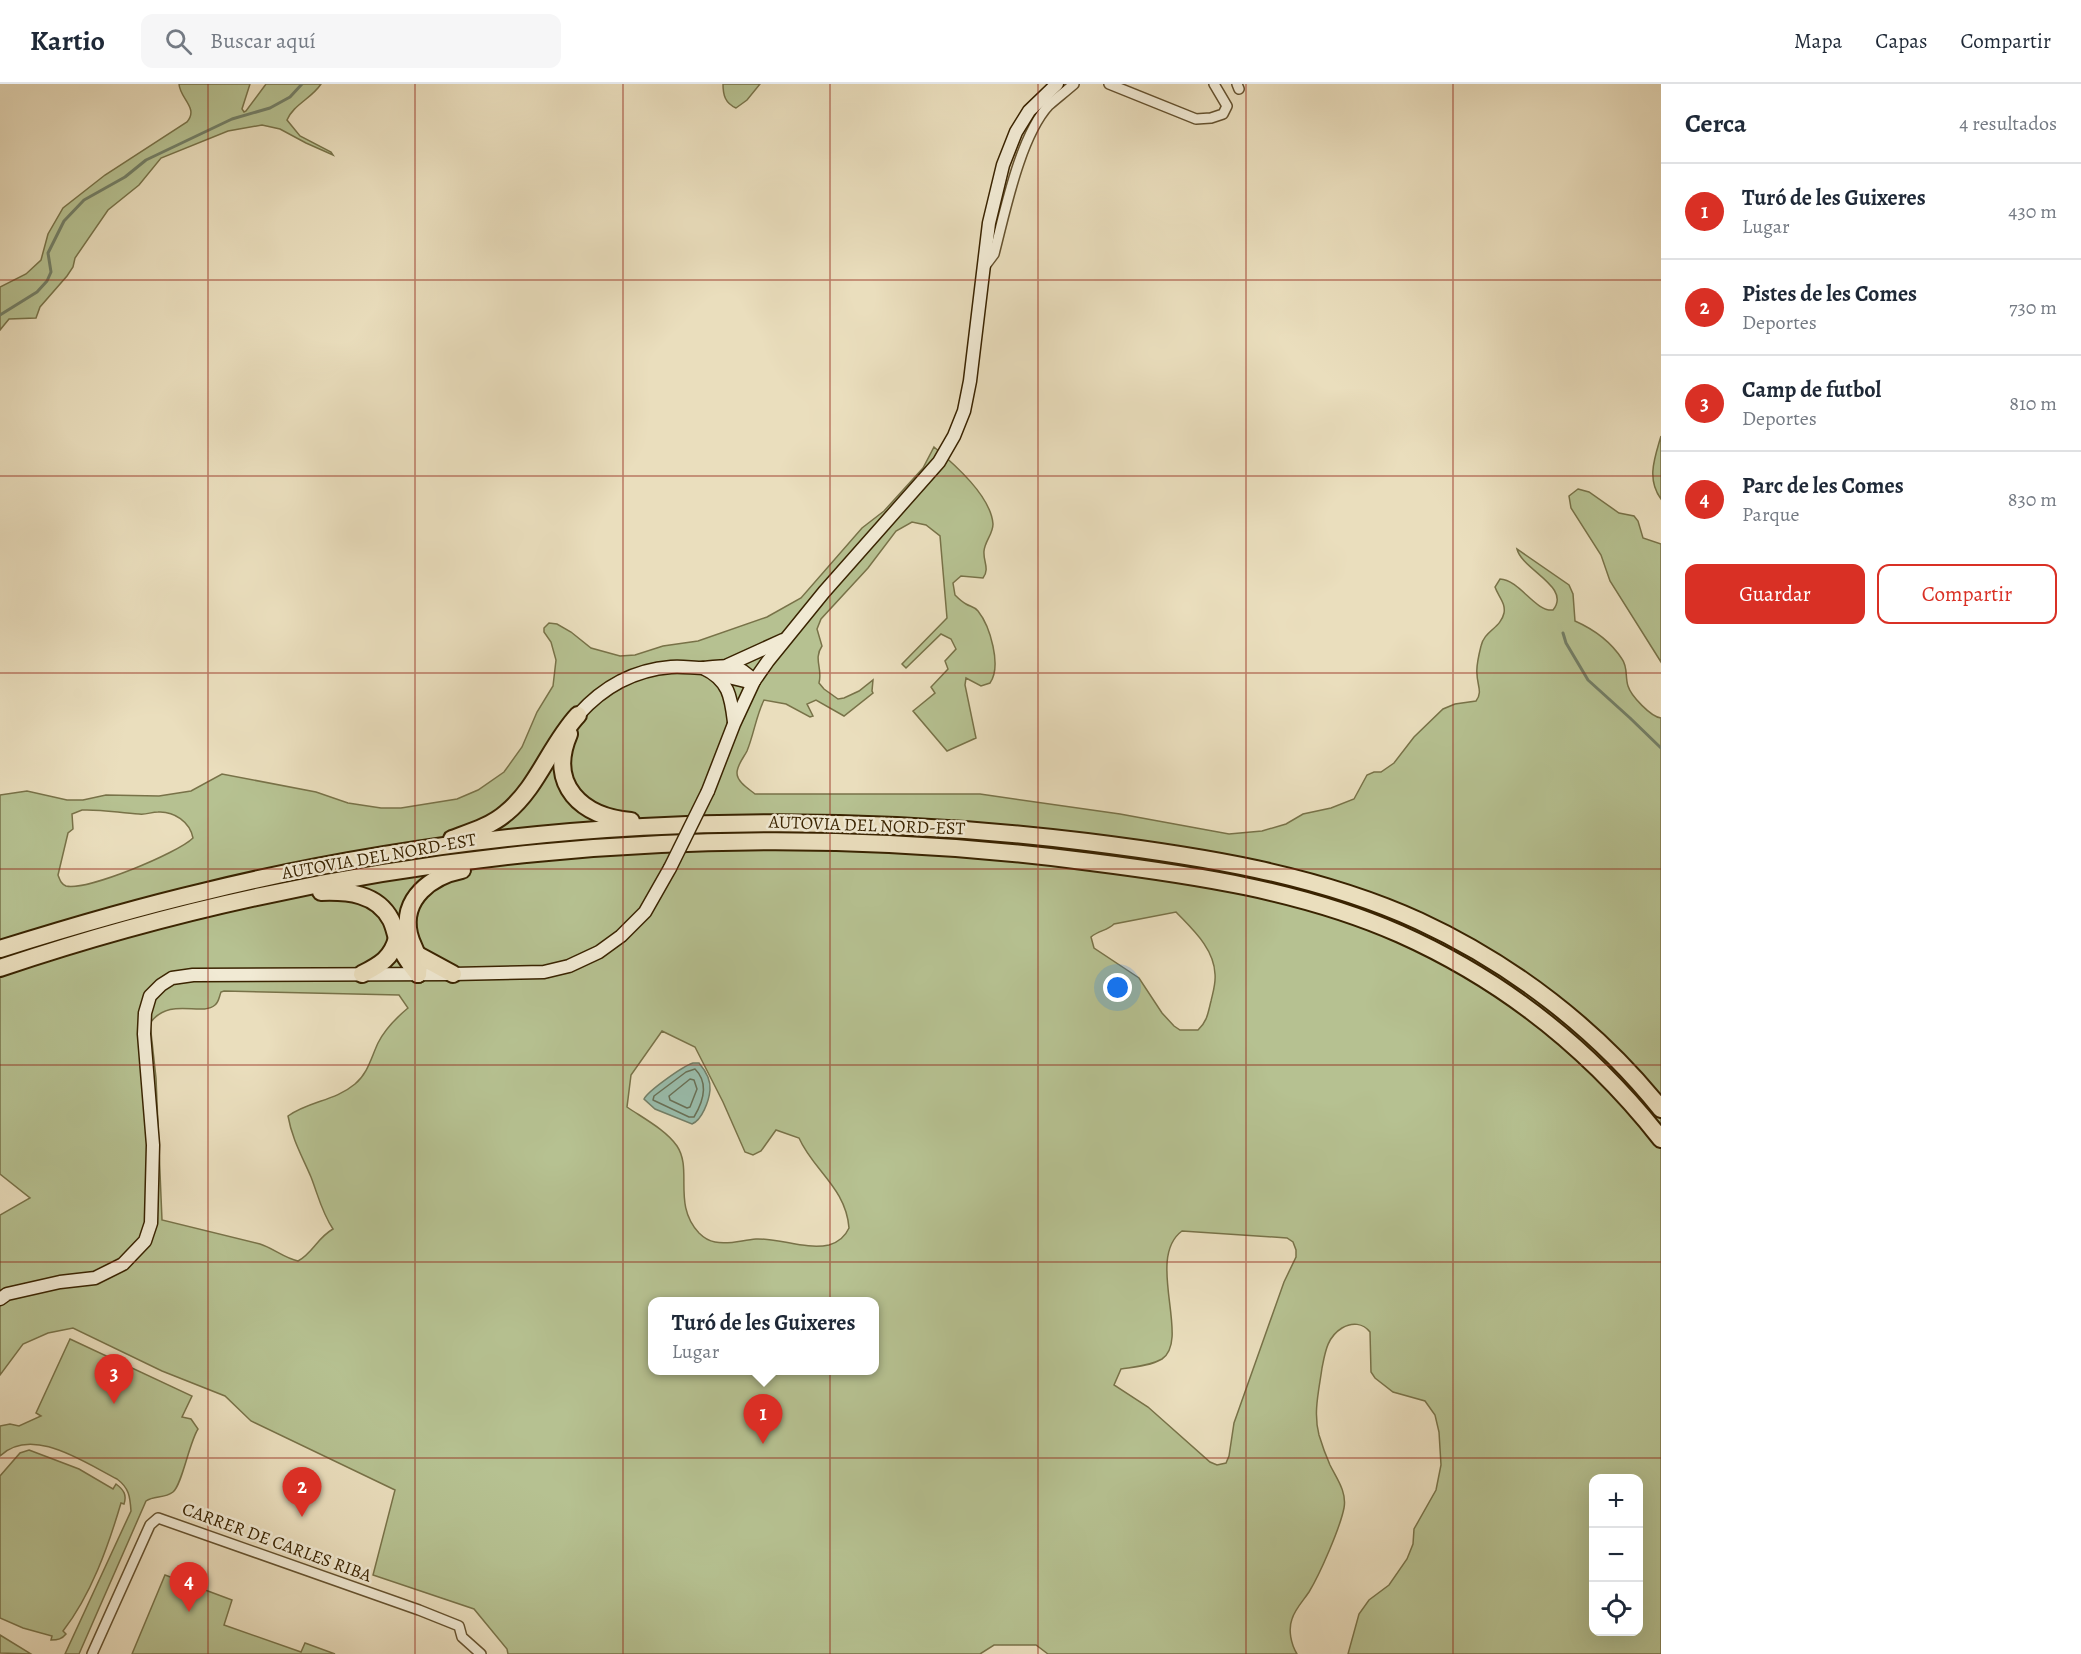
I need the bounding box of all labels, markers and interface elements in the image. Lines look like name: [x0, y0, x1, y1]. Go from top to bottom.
search box: [141, 14, 561, 68]
text: Kartio: [30, 22, 105, 60]
icon: search: [162, 25, 195, 58]
text: Buscar aquí: [210, 26, 316, 56]
text: Mapa: [1794, 27, 1842, 55]
text: Capas: [1875, 27, 1928, 55]
text: Compartir: [1961, 27, 2051, 55]
text: Cerca: [1685, 106, 1747, 141]
text: 4 resultados: [1959, 110, 2057, 137]
text: Turó de les Guixeres: [1742, 183, 1926, 213]
text: 1: [1701, 198, 1708, 225]
text: 430 m: [2008, 198, 2057, 225]
text: Lugar: [1742, 213, 1790, 240]
text: Pistes de les Comes: [1742, 279, 1917, 309]
text: 2: [1700, 294, 1709, 321]
text: 730 m: [2009, 294, 2057, 321]
text: Deportes: [1742, 309, 1817, 336]
text: Camp de futbol: [1742, 375, 1881, 405]
text: 3: [1700, 390, 1709, 417]
text: 810 m: [2009, 390, 2057, 417]
text: Deportes: [1742, 405, 1817, 432]
text: Parc de les Comes: [1742, 471, 1904, 501]
text: 4: [1700, 486, 1709, 513]
text: 830 m: [2008, 486, 2057, 513]
text: Parque: [1742, 501, 1800, 528]
button: Guardar: [1685, 564, 1865, 624]
button: Compartir: [1877, 564, 2057, 624]
street label: AUTOVIA DEL NORD-EST: [767, 810, 966, 840]
street label: AUTOVIA DEL NORD-EST: [279, 827, 478, 885]
your location: [1103, 973, 1132, 1002]
popup: [648, 1297, 879, 1375]
text: Turó de les Guixeres: [672, 1308, 855, 1338]
text: Lugar: [672, 1338, 719, 1365]
pin: 3: [94, 1354, 134, 1404]
pin: 1: [744, 1394, 783, 1444]
pin: 2: [282, 1468, 322, 1517]
map controls: [1589, 1474, 1643, 1636]
button: +: [1589, 1474, 1643, 1528]
street label: CARRER DE CARLES RIBA: [179, 1497, 375, 1588]
button: −: [1589, 1528, 1643, 1582]
pin: 4: [170, 1562, 208, 1612]
button: locate: [1589, 1582, 1643, 1636]

